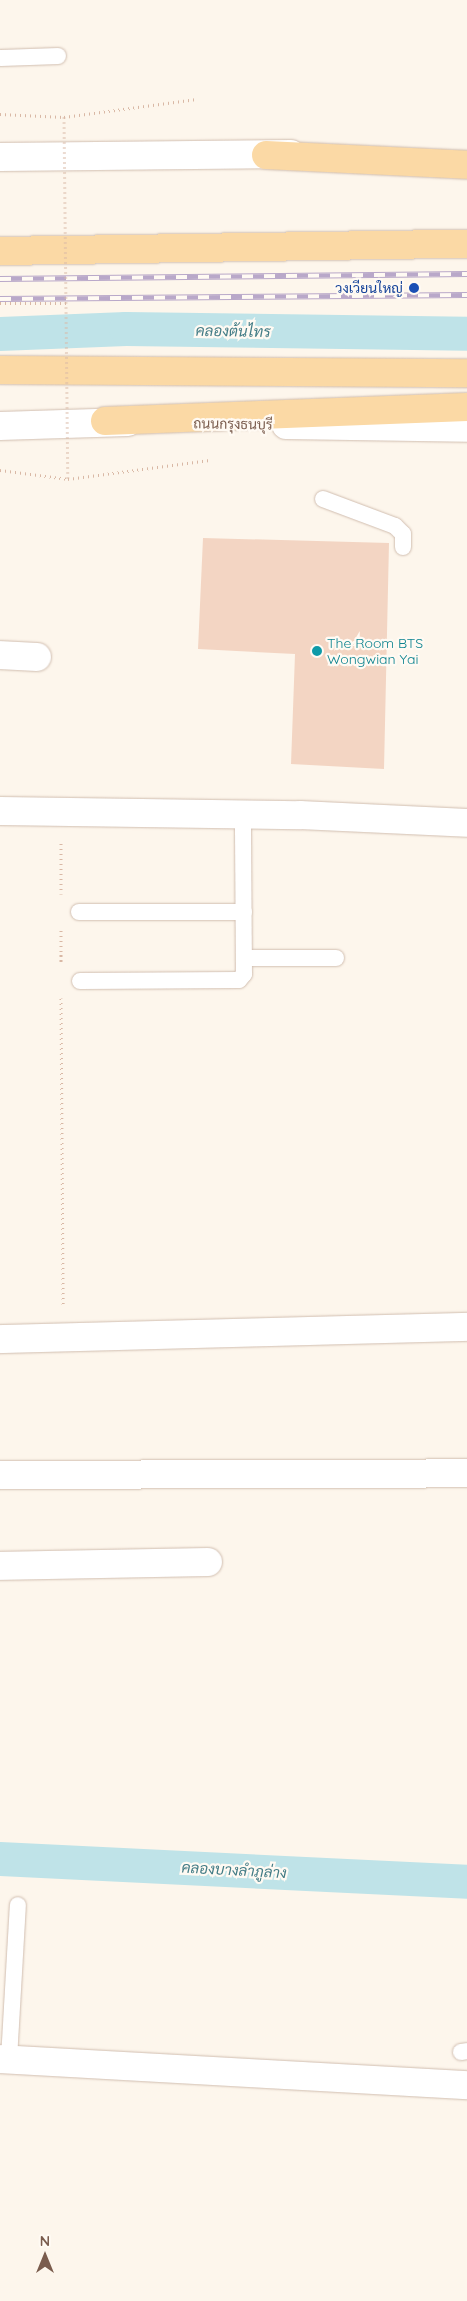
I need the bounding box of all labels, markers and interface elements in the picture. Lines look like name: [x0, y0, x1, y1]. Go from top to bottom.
place label: วงเวียนใหญ่: [335, 280, 403, 296]
marker: วงเวียนใหญ่: [407, 281, 421, 295]
water label: คลองต้นไทร: [195, 321, 271, 341]
street label: ถนนกรุงธนบุรี: [193, 415, 273, 433]
place label: The Room BTS Wongwian Yai: [327, 635, 423, 668]
marker: The Room BTS Wongwian Yai: [311, 645, 323, 657]
water label: คลองบางลำภูล่าง: [181, 1858, 287, 1882]
north arrow: [20, 2231, 70, 2281]
text: N: [40, 2232, 50, 2250]

